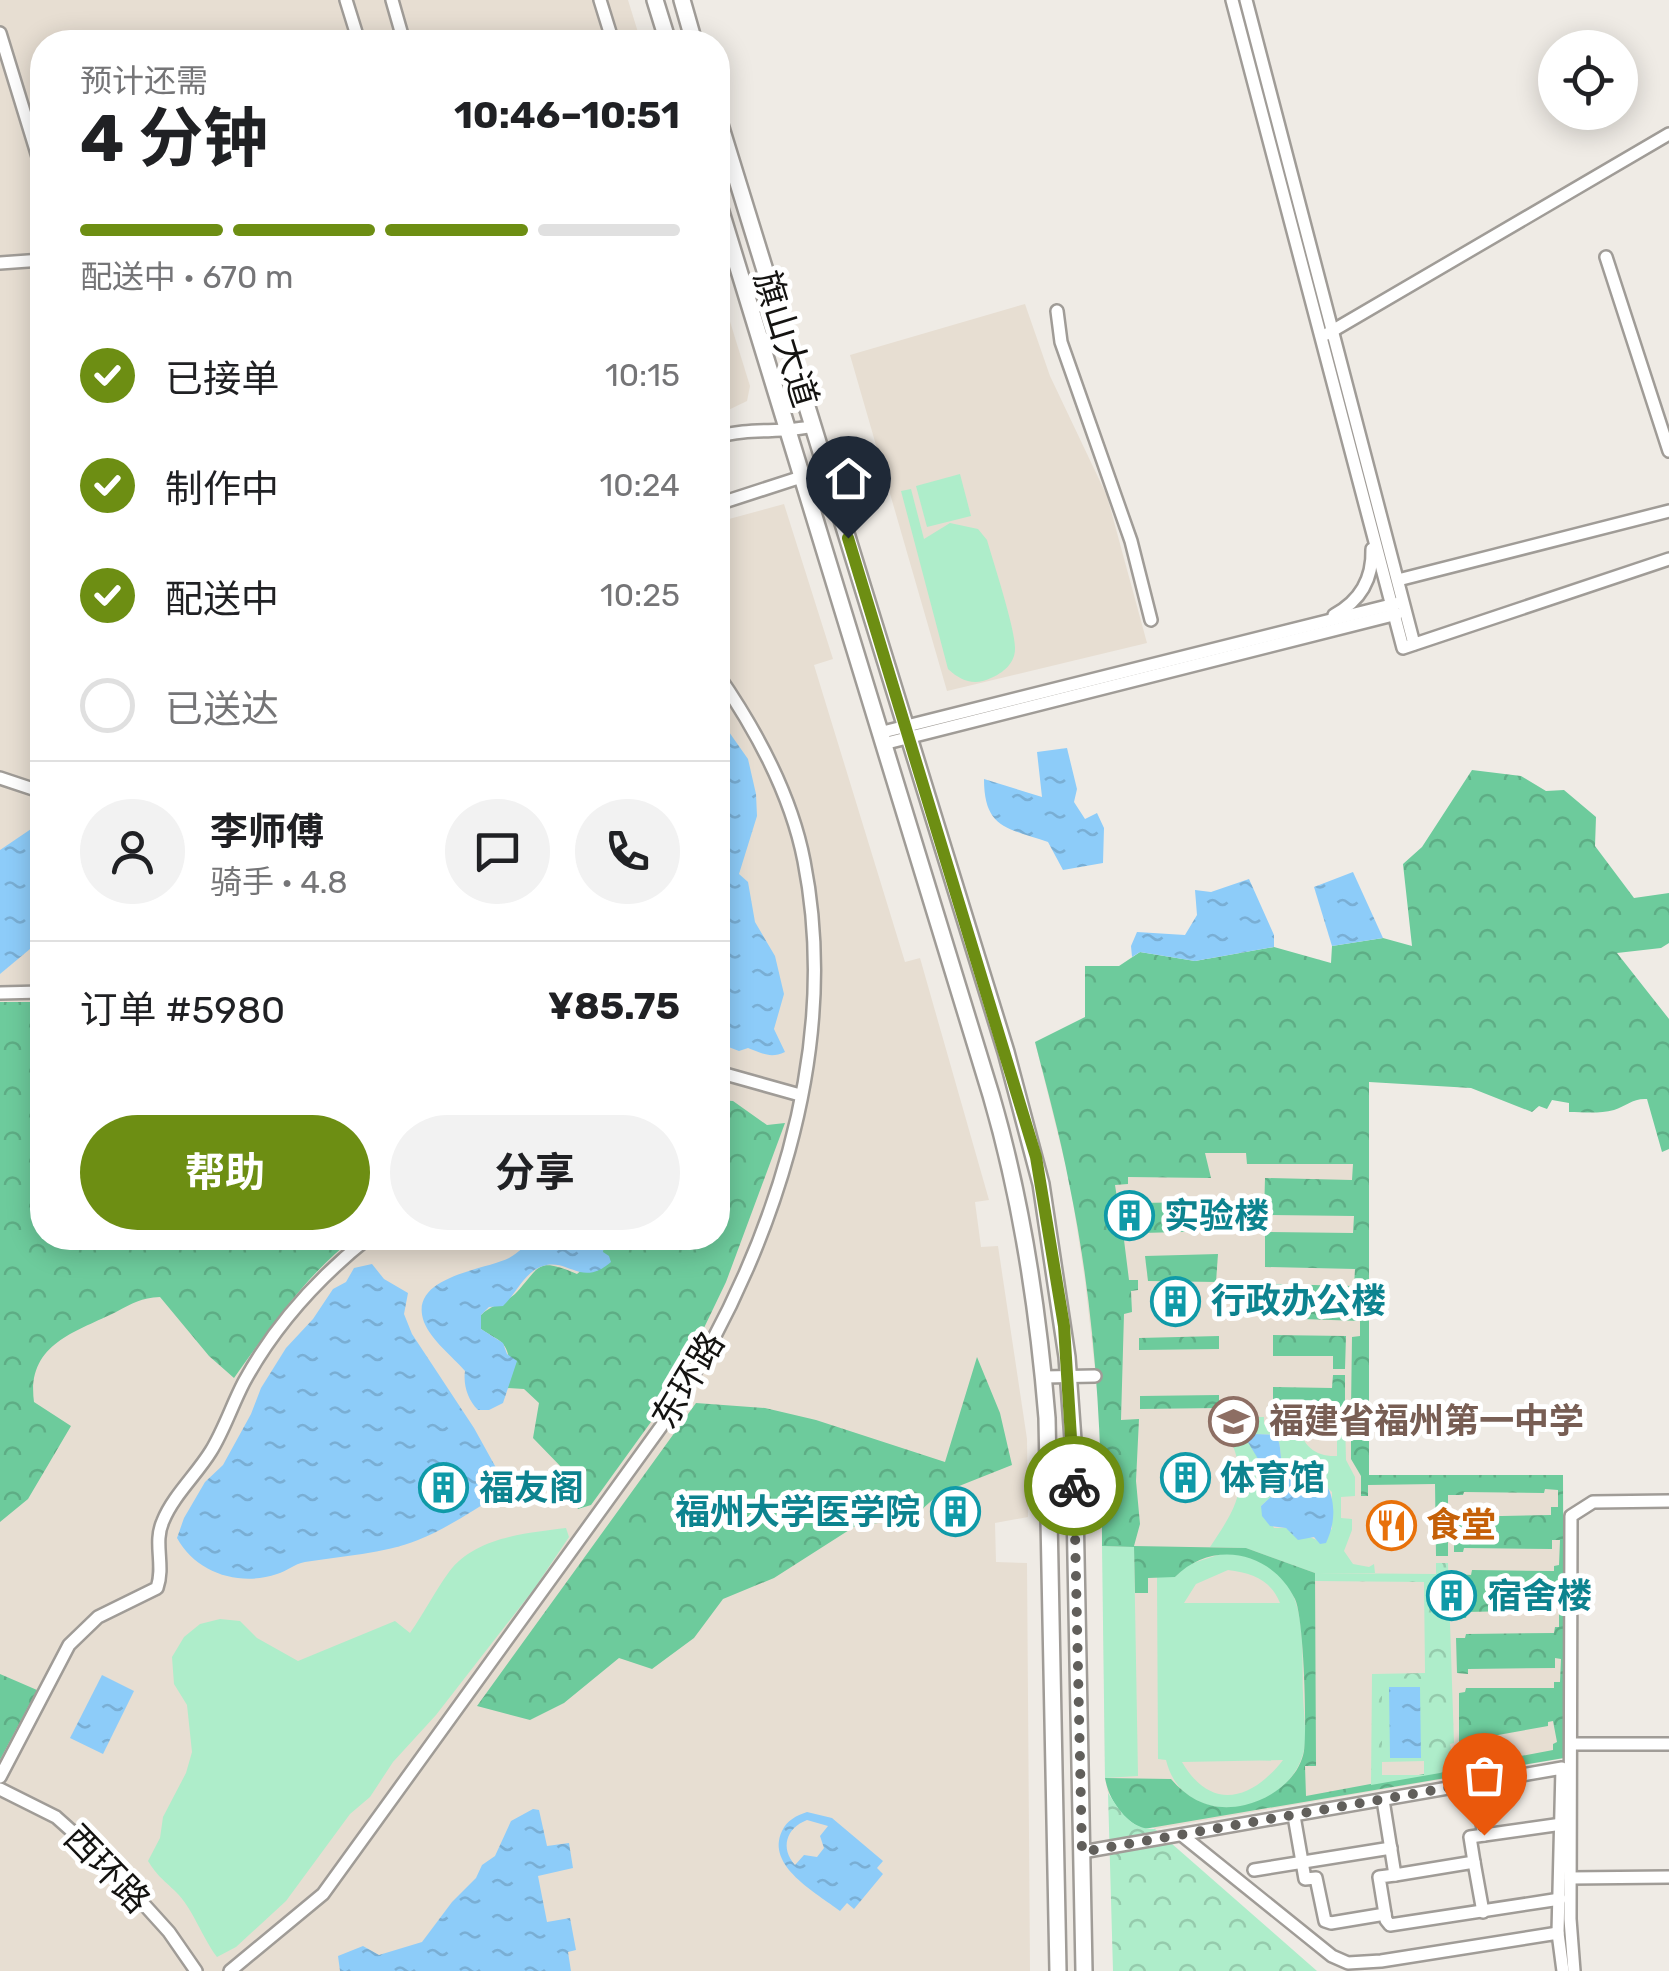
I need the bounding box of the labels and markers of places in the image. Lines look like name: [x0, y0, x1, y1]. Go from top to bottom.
pin: [806, 436, 891, 539]
building icon: 实验楼: [1103, 1190, 1155, 1242]
place label: 实验楼: [1164, 1195, 1269, 1237]
building icon: 行政办公楼: [1150, 1275, 1202, 1327]
place label: 行政办公楼: [1211, 1280, 1386, 1322]
school or university icon: 福建省福州第一中学: [1208, 1395, 1260, 1447]
place label: 福建省福州第一中学: [1269, 1400, 1584, 1442]
building icon: 体育馆: [1159, 1452, 1211, 1504]
place label: 体育馆: [1220, 1457, 1325, 1499]
building icon: 福友阁: [418, 1462, 470, 1514]
place label: 福友阁: [479, 1467, 584, 1509]
building icon: 福州大学医学院: [929, 1486, 981, 1538]
place label: 福州大学医学院: [675, 1491, 920, 1533]
restaurant icon: 食堂: [1365, 1499, 1417, 1551]
place label: 食堂: [1426, 1504, 1496, 1546]
building icon: 宿舍楼: [1426, 1570, 1478, 1622]
place label: 宿舍楼: [1487, 1575, 1592, 1617]
pin: [1442, 1733, 1527, 1836]

